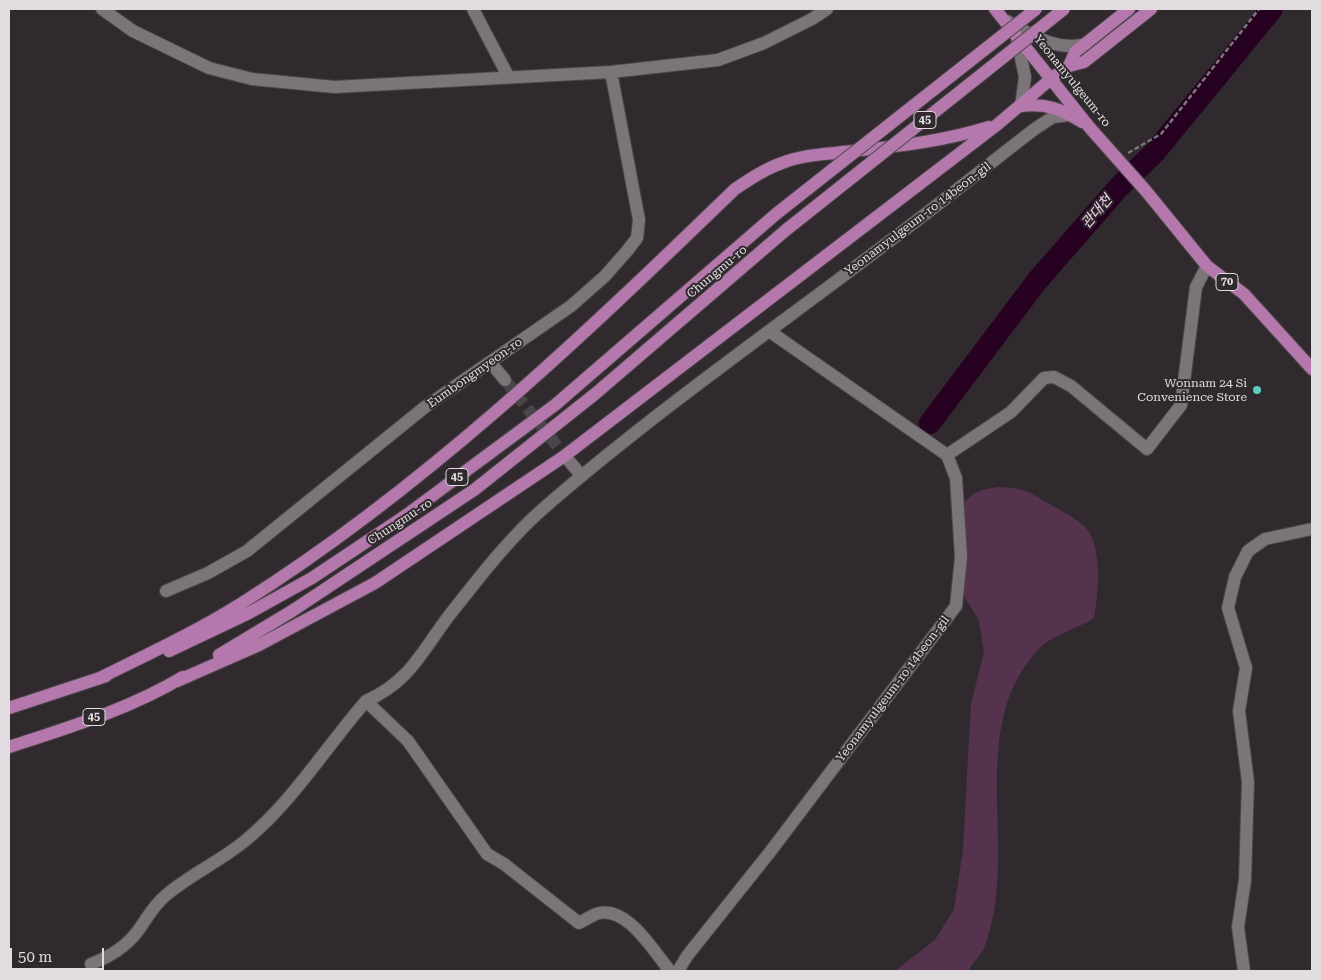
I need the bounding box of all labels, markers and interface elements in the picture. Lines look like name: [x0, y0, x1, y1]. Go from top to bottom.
street label: Yeonamyulgeum-ro: [1031, 32, 1113, 130]
road number: 45: [914, 112, 936, 128]
street label: Yeonamyulgeum-ro 14beon-gil: [842, 159, 994, 279]
water label: 관대천: [1078, 192, 1116, 232]
street label: Chungmu-ro: [684, 243, 750, 301]
road number: 70: [1216, 274, 1238, 290]
street label: Eumbongmyeon-ro: [425, 335, 525, 411]
place label: Wonnam 24 Si Convenience Store: [1137, 376, 1247, 404]
marker: Wonnam 24 Si Convenience Store: [1251, 384, 1263, 396]
road number: 45: [446, 468, 468, 486]
street label: Chungmu-ro: [365, 496, 435, 548]
street label: Yeonamyulgeum-ro 14beon-gil: [833, 613, 953, 765]
road number: 45: [83, 709, 105, 726]
scale bar: [12, 938, 106, 970]
text: 50 m: [18, 948, 52, 966]

